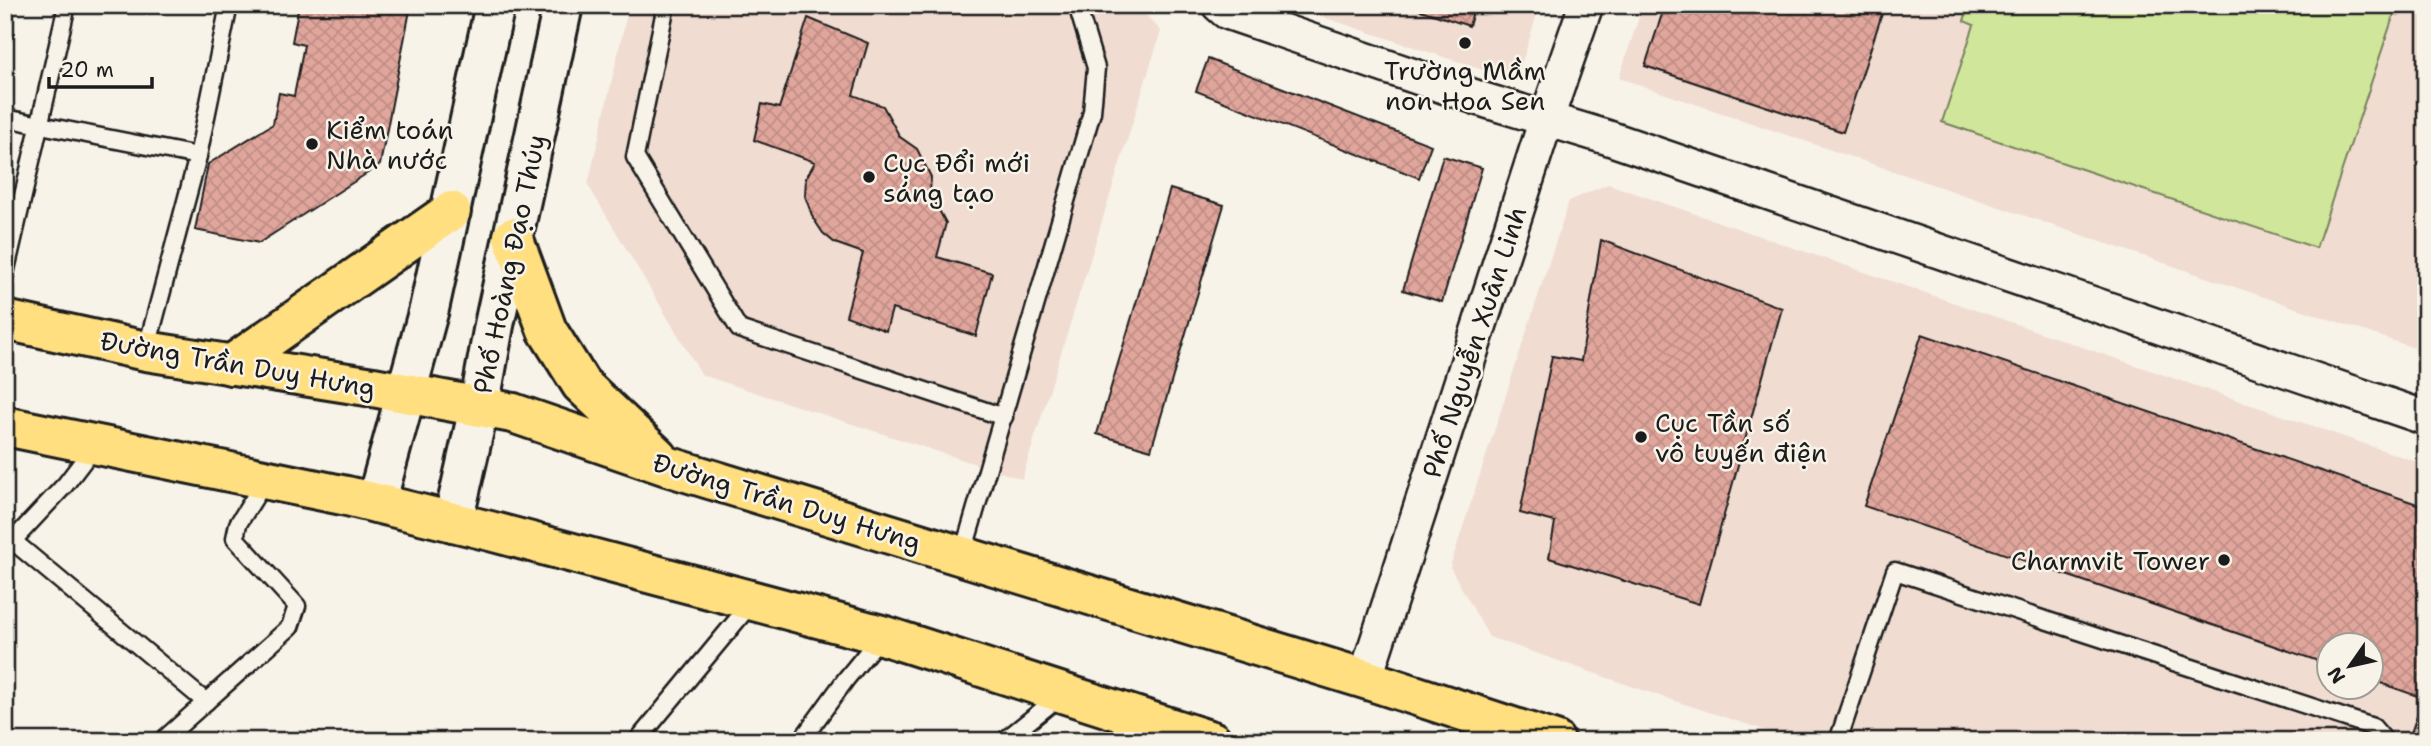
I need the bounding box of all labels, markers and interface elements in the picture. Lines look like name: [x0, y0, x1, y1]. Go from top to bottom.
marker: Trường Mầm non Hoa Sen: [1457, 35, 1473, 51]
scale bar: [49, 46, 152, 90]
place label: Trường Mầm non Hoa Sen: [1384, 53, 1546, 118]
text: 20 m: [60, 56, 114, 84]
place label: Kiểm toán Nhà nước: [326, 112, 453, 177]
street label: Phố Hoàng Đạo Thúy: [464, 131, 554, 397]
marker: Kiểm toán Nhà nước: [304, 136, 320, 152]
place label: Cục Đổi mới sáng tạo: [883, 145, 1030, 210]
marker: Cục Đổi mới sáng tạo: [861, 169, 877, 185]
street label: Phố Nguyễn Xuân Linh: [1414, 202, 1534, 482]
street label: Đường Trần Duy Hưng: [98, 323, 378, 405]
place label: Cục Tần số vô tuyến điện: [1655, 405, 1827, 470]
marker: Cục Tần số vô tuyến điện: [1633, 429, 1649, 445]
street label: Đường Trần Duy Hưng: [649, 445, 925, 559]
place label: Charmvit Tower: [2011, 543, 2210, 578]
marker: Charmvit Tower: [2216, 552, 2232, 568]
north arrow: [2316, 630, 2386, 700]
text: N: [2322, 662, 2351, 688]

